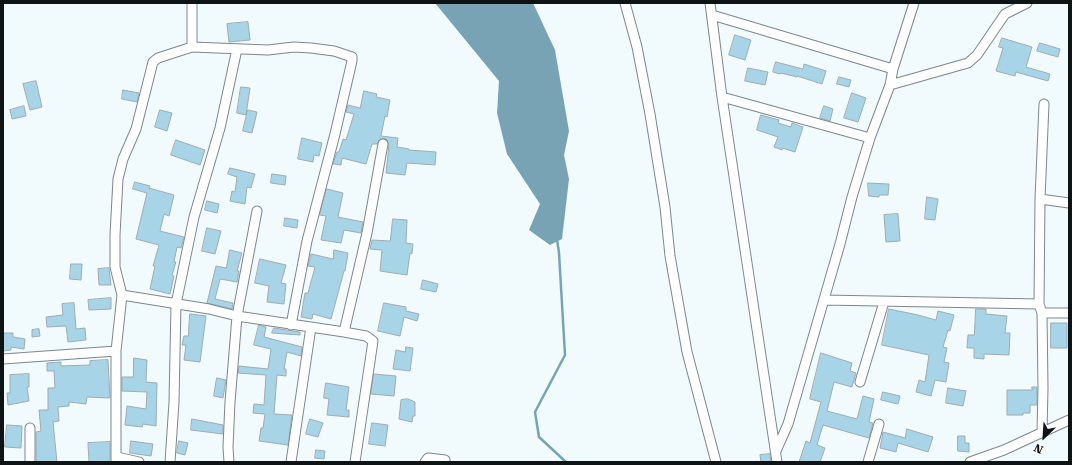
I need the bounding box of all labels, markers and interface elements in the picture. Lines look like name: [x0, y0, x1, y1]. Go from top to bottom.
north arrow: [1024, 417, 1064, 457]
text: N: [1032, 441, 1045, 456]

